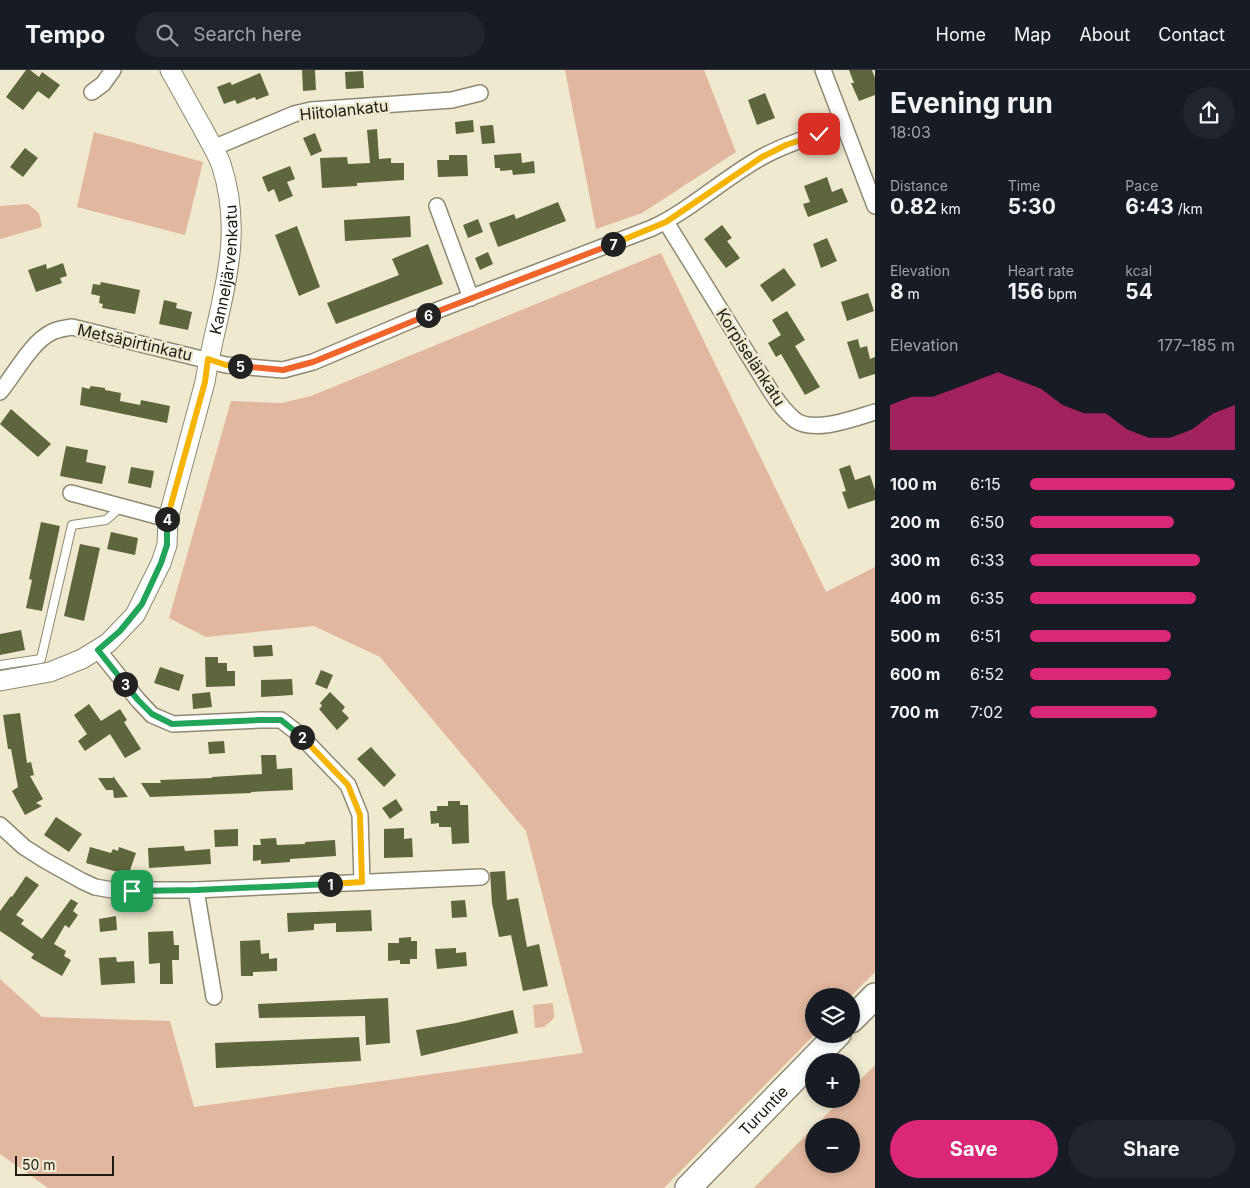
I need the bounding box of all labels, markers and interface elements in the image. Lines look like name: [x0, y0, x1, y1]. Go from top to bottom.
search box: [135, 12, 485, 57]
text: Tempo: [25, 20, 105, 49]
icon: search: [153, 21, 181, 49]
text: Search here: [193, 23, 302, 46]
text: Home: [936, 24, 986, 45]
text: Map: [1014, 24, 1051, 45]
text: About: [1079, 24, 1130, 45]
text: Contact: [1158, 24, 1225, 45]
text: Evening run: [890, 86, 1053, 120]
button: share: [1183, 87, 1235, 139]
street label: Hiitolankatu: [299, 95, 389, 125]
pin: [798, 113, 840, 155]
icon: check: [805, 120, 833, 148]
text: 18:03: [890, 122, 931, 142]
text: Distance: [890, 177, 948, 194]
text: Time: [1008, 177, 1041, 194]
text: Pace: [1125, 177, 1158, 194]
text: 0.82: [890, 194, 937, 219]
text: 5:30: [1008, 194, 1056, 219]
text: 6:43: [1125, 194, 1174, 219]
text: km: [937, 200, 961, 217]
text: /km: [1174, 200, 1203, 217]
street label: Kanneljärvenkatu: [205, 204, 241, 336]
pin: 7: [600, 232, 626, 256]
text: 7: [609, 236, 618, 253]
text: Elevation: [890, 262, 950, 279]
text: Heart rate: [1008, 262, 1074, 279]
text: kcal: [1125, 262, 1152, 279]
text: 8: [890, 279, 904, 304]
text: 156: [1008, 279, 1044, 304]
text: 54: [1125, 279, 1153, 304]
text: m: [904, 285, 920, 302]
text: bpm: [1044, 285, 1077, 302]
pin: 6: [416, 302, 440, 328]
street label: Korpiselänkatu: [712, 305, 790, 409]
text: 6: [424, 307, 433, 324]
street label: Metsäpirtinkatu: [76, 319, 194, 365]
text: Elevation: [890, 335, 959, 355]
text: 177–185 m: [1157, 335, 1235, 355]
pin: 5: [228, 354, 252, 378]
text: 5: [236, 358, 245, 375]
text: 100 m: [890, 474, 937, 494]
text: 6:15: [970, 474, 1001, 494]
pin: 4: [154, 506, 180, 532]
text: 4: [163, 511, 172, 528]
text: 200 m: [890, 512, 940, 532]
text: 6:50: [970, 512, 1004, 532]
text: 300 m: [890, 550, 940, 570]
text: 6:33: [970, 550, 1004, 570]
text: 400 m: [890, 588, 941, 608]
text: 6:35: [970, 588, 1004, 608]
text: 500 m: [890, 626, 940, 646]
text: 6:51: [970, 626, 1001, 646]
text: 600 m: [890, 664, 940, 684]
text: 6:52: [970, 664, 1004, 684]
pin: 3: [112, 672, 138, 696]
text: 3: [121, 676, 130, 693]
text: 700 m: [890, 702, 939, 722]
text: 7:02: [970, 702, 1003, 722]
pin: 2: [290, 724, 314, 750]
text: 2: [298, 729, 307, 746]
pin: [111, 870, 153, 912]
pin: 1: [318, 872, 342, 896]
text: 1: [327, 876, 334, 893]
icon: arrive: [118, 877, 146, 905]
map controls: [805, 988, 860, 1173]
button: layers: [805, 988, 860, 1043]
button: +: [805, 1053, 860, 1108]
street label: Turuntie: [735, 1081, 792, 1140]
button: −: [805, 1118, 860, 1173]
button: Save: [890, 1120, 1058, 1178]
button: Share: [1068, 1120, 1235, 1178]
scale bar: [15, 1153, 114, 1176]
text: 50 m: [22, 1156, 56, 1173]

